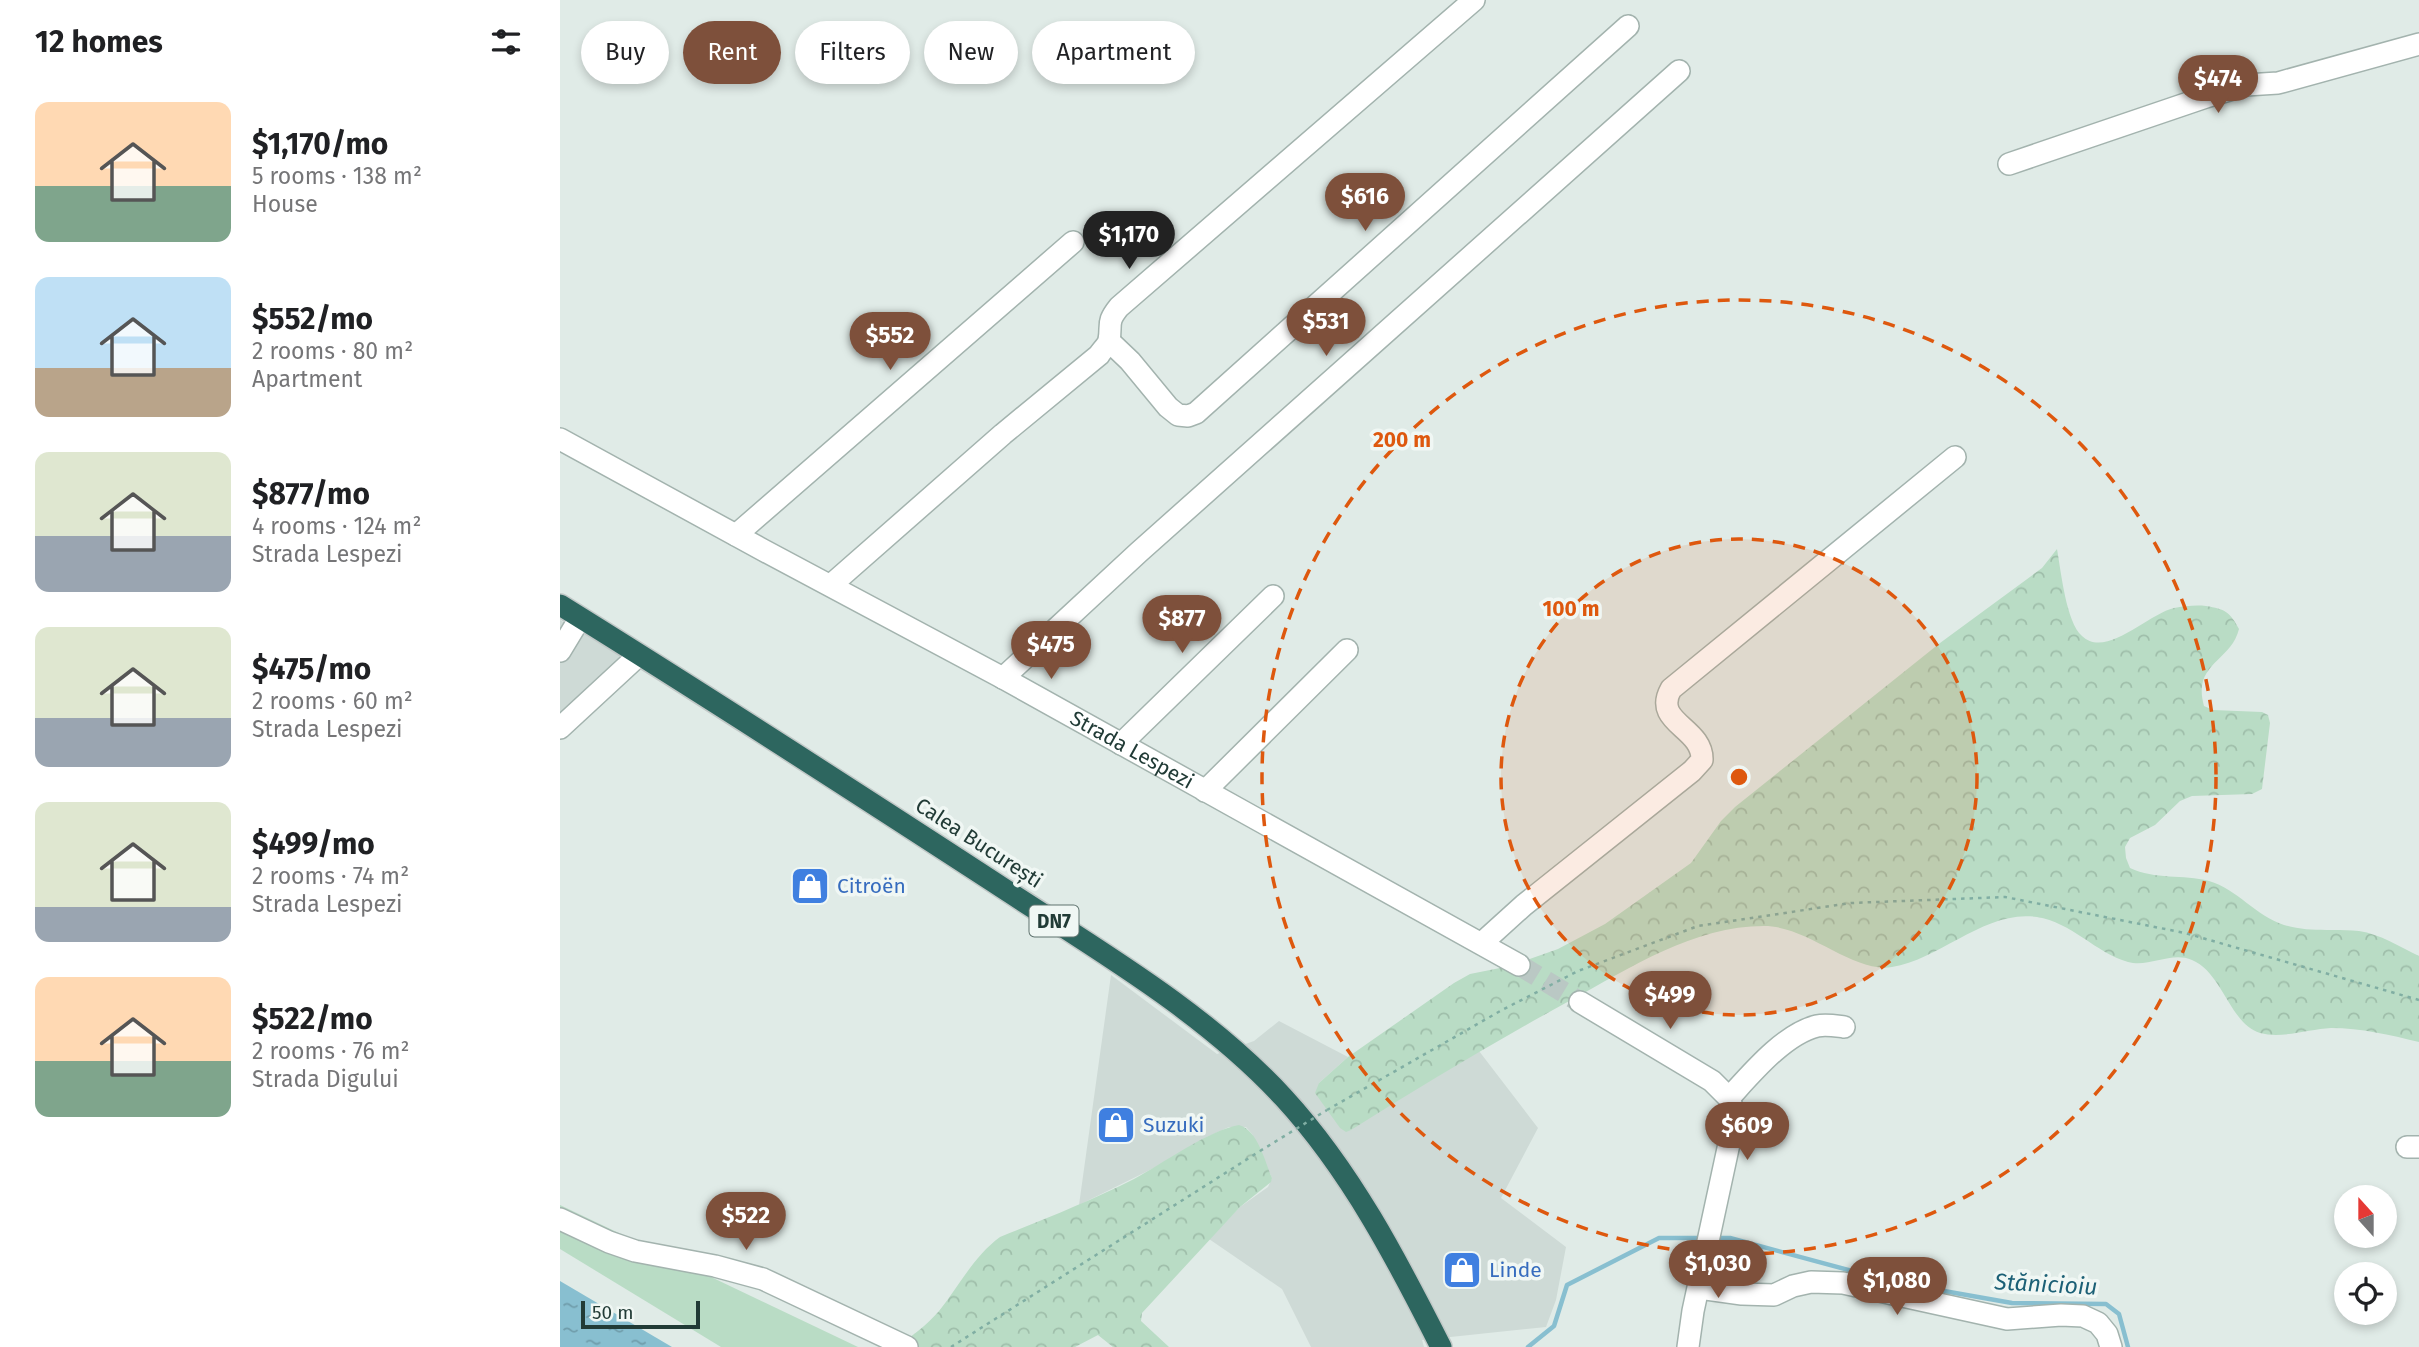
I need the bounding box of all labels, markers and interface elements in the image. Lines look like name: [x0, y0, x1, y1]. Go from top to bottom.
chip: Buy: [581, 21, 669, 84]
chip: Rent: [683, 21, 781, 84]
chip: Filters: [795, 21, 910, 84]
chip: New: [924, 21, 1018, 84]
chip: Apartment: [1032, 21, 1195, 84]
icon: filters: [487, 23, 525, 61]
text: 12 homes: [35, 24, 163, 60]
pin: $474: [2177, 55, 2259, 115]
text: $474: [2194, 64, 2242, 92]
text: $1,170/mo: [252, 126, 388, 162]
icon: home: [91, 130, 175, 214]
text: 5 rooms · 138 m²: [252, 162, 422, 190]
pin: $616: [1324, 174, 1406, 233]
text: $616: [1341, 182, 1389, 210]
text: House: [252, 190, 318, 218]
pin: $1,170: [1072, 212, 1186, 271]
text: $1,170: [1099, 220, 1159, 248]
pin: $531: [1285, 298, 1367, 358]
text: $552/mo: [252, 301, 373, 337]
icon: home: [91, 305, 175, 389]
text: $531: [1303, 307, 1349, 335]
pin: $552: [849, 312, 931, 372]
text: $552: [866, 321, 914, 349]
text: 2 rooms · 80 m²: [252, 337, 413, 365]
text: Apartment: [252, 365, 362, 393]
text: 200 m: [1373, 427, 1431, 453]
text: $877/mo: [252, 476, 370, 512]
icon: home: [91, 480, 175, 564]
text: 4 rooms · 124 m²: [252, 512, 421, 540]
text: Strada Lespezi: [252, 540, 403, 568]
pin: $877: [1141, 596, 1223, 655]
text: 100 m: [1542, 596, 1600, 622]
text: $877: [1158, 604, 1206, 632]
pin: $475: [1010, 622, 1092, 681]
text: $475: [1027, 630, 1075, 658]
text: $475/mo: [252, 651, 371, 687]
icon: home: [91, 655, 175, 739]
text: 2 rooms · 60 m²: [252, 687, 413, 715]
street label: Strada Lespezi: [1066, 705, 1198, 795]
text: Strada Lespezi: [252, 715, 403, 743]
centre of rings: [1727, 765, 1751, 789]
street label: Calea București: [911, 792, 1047, 894]
text: $499/mo: [252, 826, 375, 862]
icon: home: [91, 830, 175, 914]
text: 2 rooms · 74 m²: [252, 862, 409, 890]
shop icon: Citroën: [789, 865, 831, 907]
place label: Citroën: [837, 873, 906, 899]
text: Strada Lespezi: [252, 890, 403, 918]
road number: DN7: [1030, 906, 1078, 937]
pin: $499: [1629, 972, 1711, 1031]
text: $499: [1645, 980, 1695, 1008]
text: $522/mo: [252, 1001, 373, 1037]
icon: home: [91, 1005, 175, 1089]
text: 2 rooms · 76 m²: [252, 1037, 410, 1065]
text: Strada Digului: [252, 1065, 399, 1093]
pin: $609: [1706, 1102, 1788, 1162]
shop icon: Suzuki: [1095, 1104, 1137, 1146]
text: $609: [1721, 1111, 1773, 1139]
place label: Suzuki: [1143, 1112, 1205, 1138]
north arrow: [2334, 1185, 2398, 1248]
map controls: [2334, 1185, 2397, 1325]
pin: $522: [705, 1192, 787, 1252]
text: $522: [722, 1201, 770, 1229]
pin: $1,030: [1661, 1240, 1775, 1300]
shop icon: Linde: [1441, 1249, 1483, 1291]
text: $1,030: [1685, 1249, 1751, 1277]
place label: Linde: [1489, 1257, 1542, 1283]
pin: $1,080: [1840, 1258, 1954, 1317]
button: locate: [2334, 1262, 2397, 1325]
text: $1,080: [1863, 1266, 1931, 1294]
water label: Stănicioiu: [1993, 1267, 2098, 1301]
scale bar: [581, 1298, 700, 1330]
text: 50 m: [592, 1301, 633, 1324]

